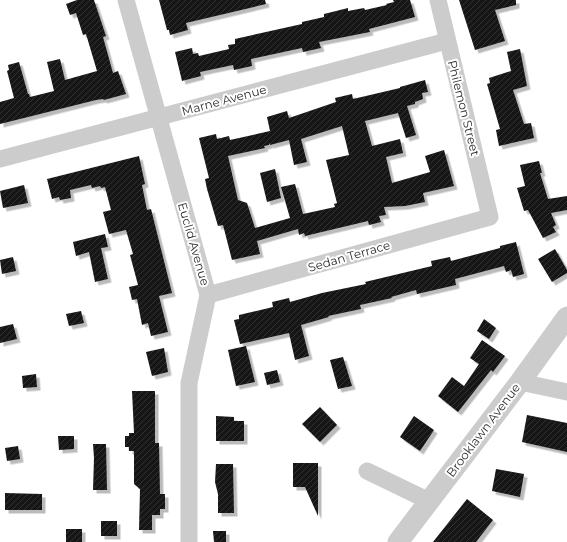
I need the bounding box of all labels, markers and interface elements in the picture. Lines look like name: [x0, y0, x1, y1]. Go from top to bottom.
street label: Philemon Street: [445, 59, 483, 158]
street label: Marne Avenue: [180, 81, 268, 119]
street label: Euclid Avenue: [175, 201, 213, 287]
street label: Sedan Terrace: [306, 237, 392, 275]
street label: Brooklawn Avenue: [443, 380, 523, 480]

